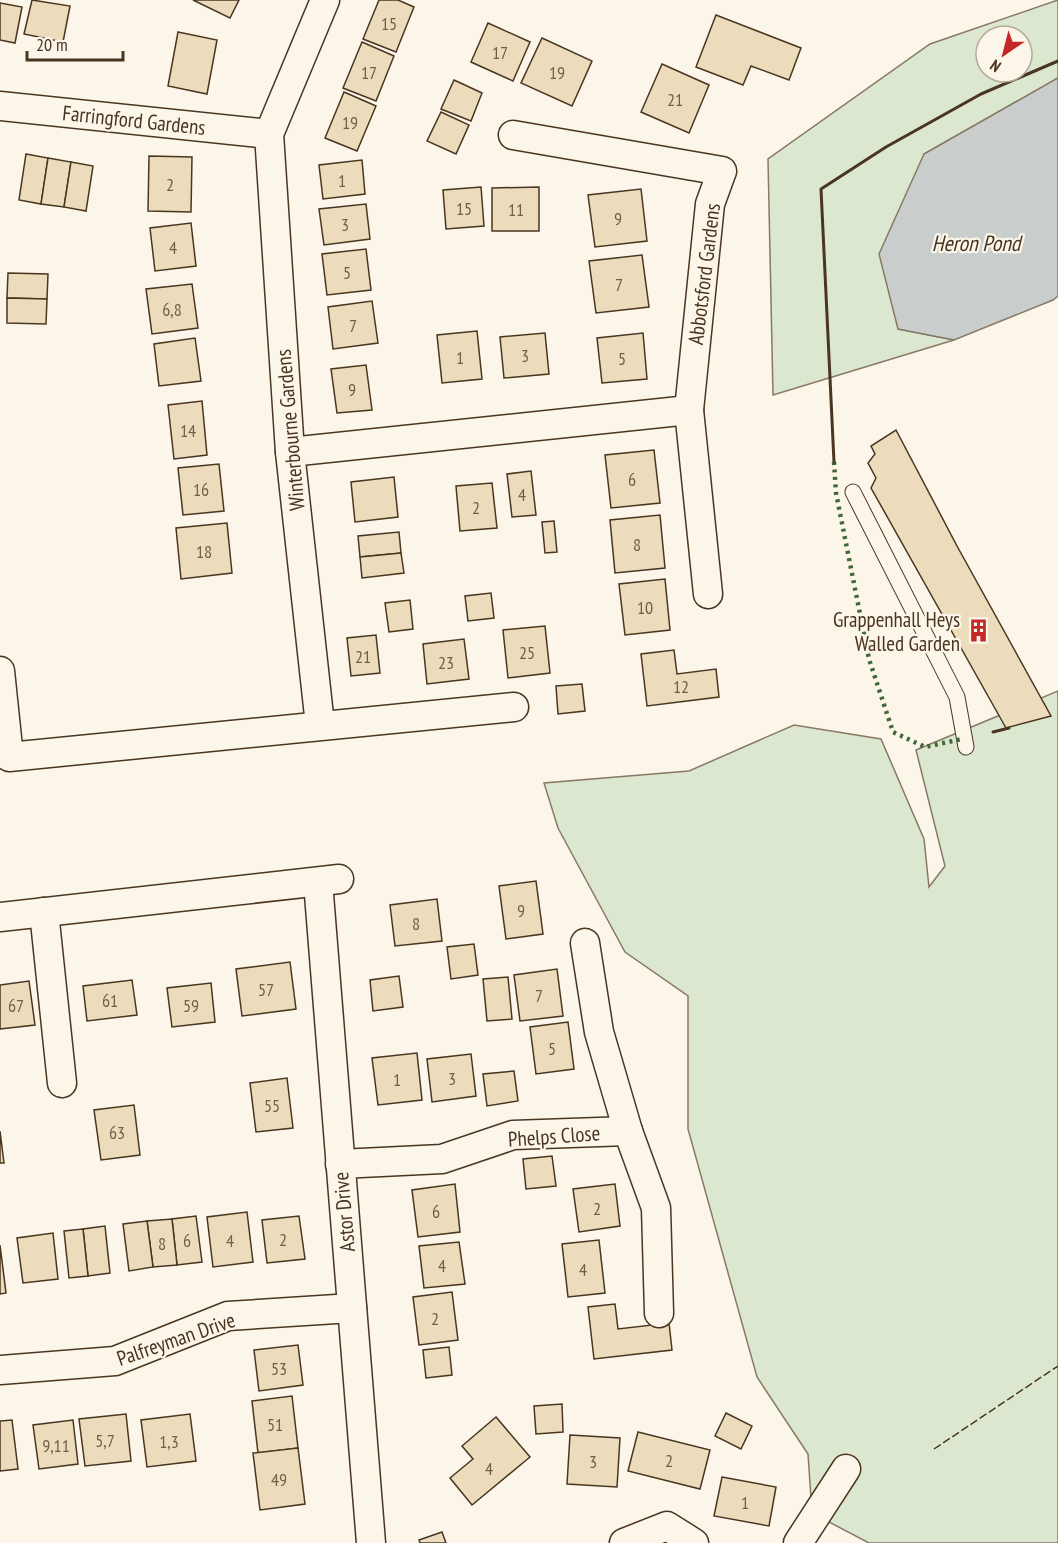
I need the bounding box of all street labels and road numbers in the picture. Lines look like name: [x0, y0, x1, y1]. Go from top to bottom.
street label: Farringford Gardens: [61, 99, 207, 141]
street label: Abbotsford Gardens: [682, 202, 726, 346]
street label: Winterbourne Gardens: [269, 348, 311, 512]
street label: Phelps Close: [507, 1119, 601, 1153]
street label: Astor Drive: [327, 1171, 361, 1253]
street label: Palfreyman Drive: [113, 1306, 239, 1372]

